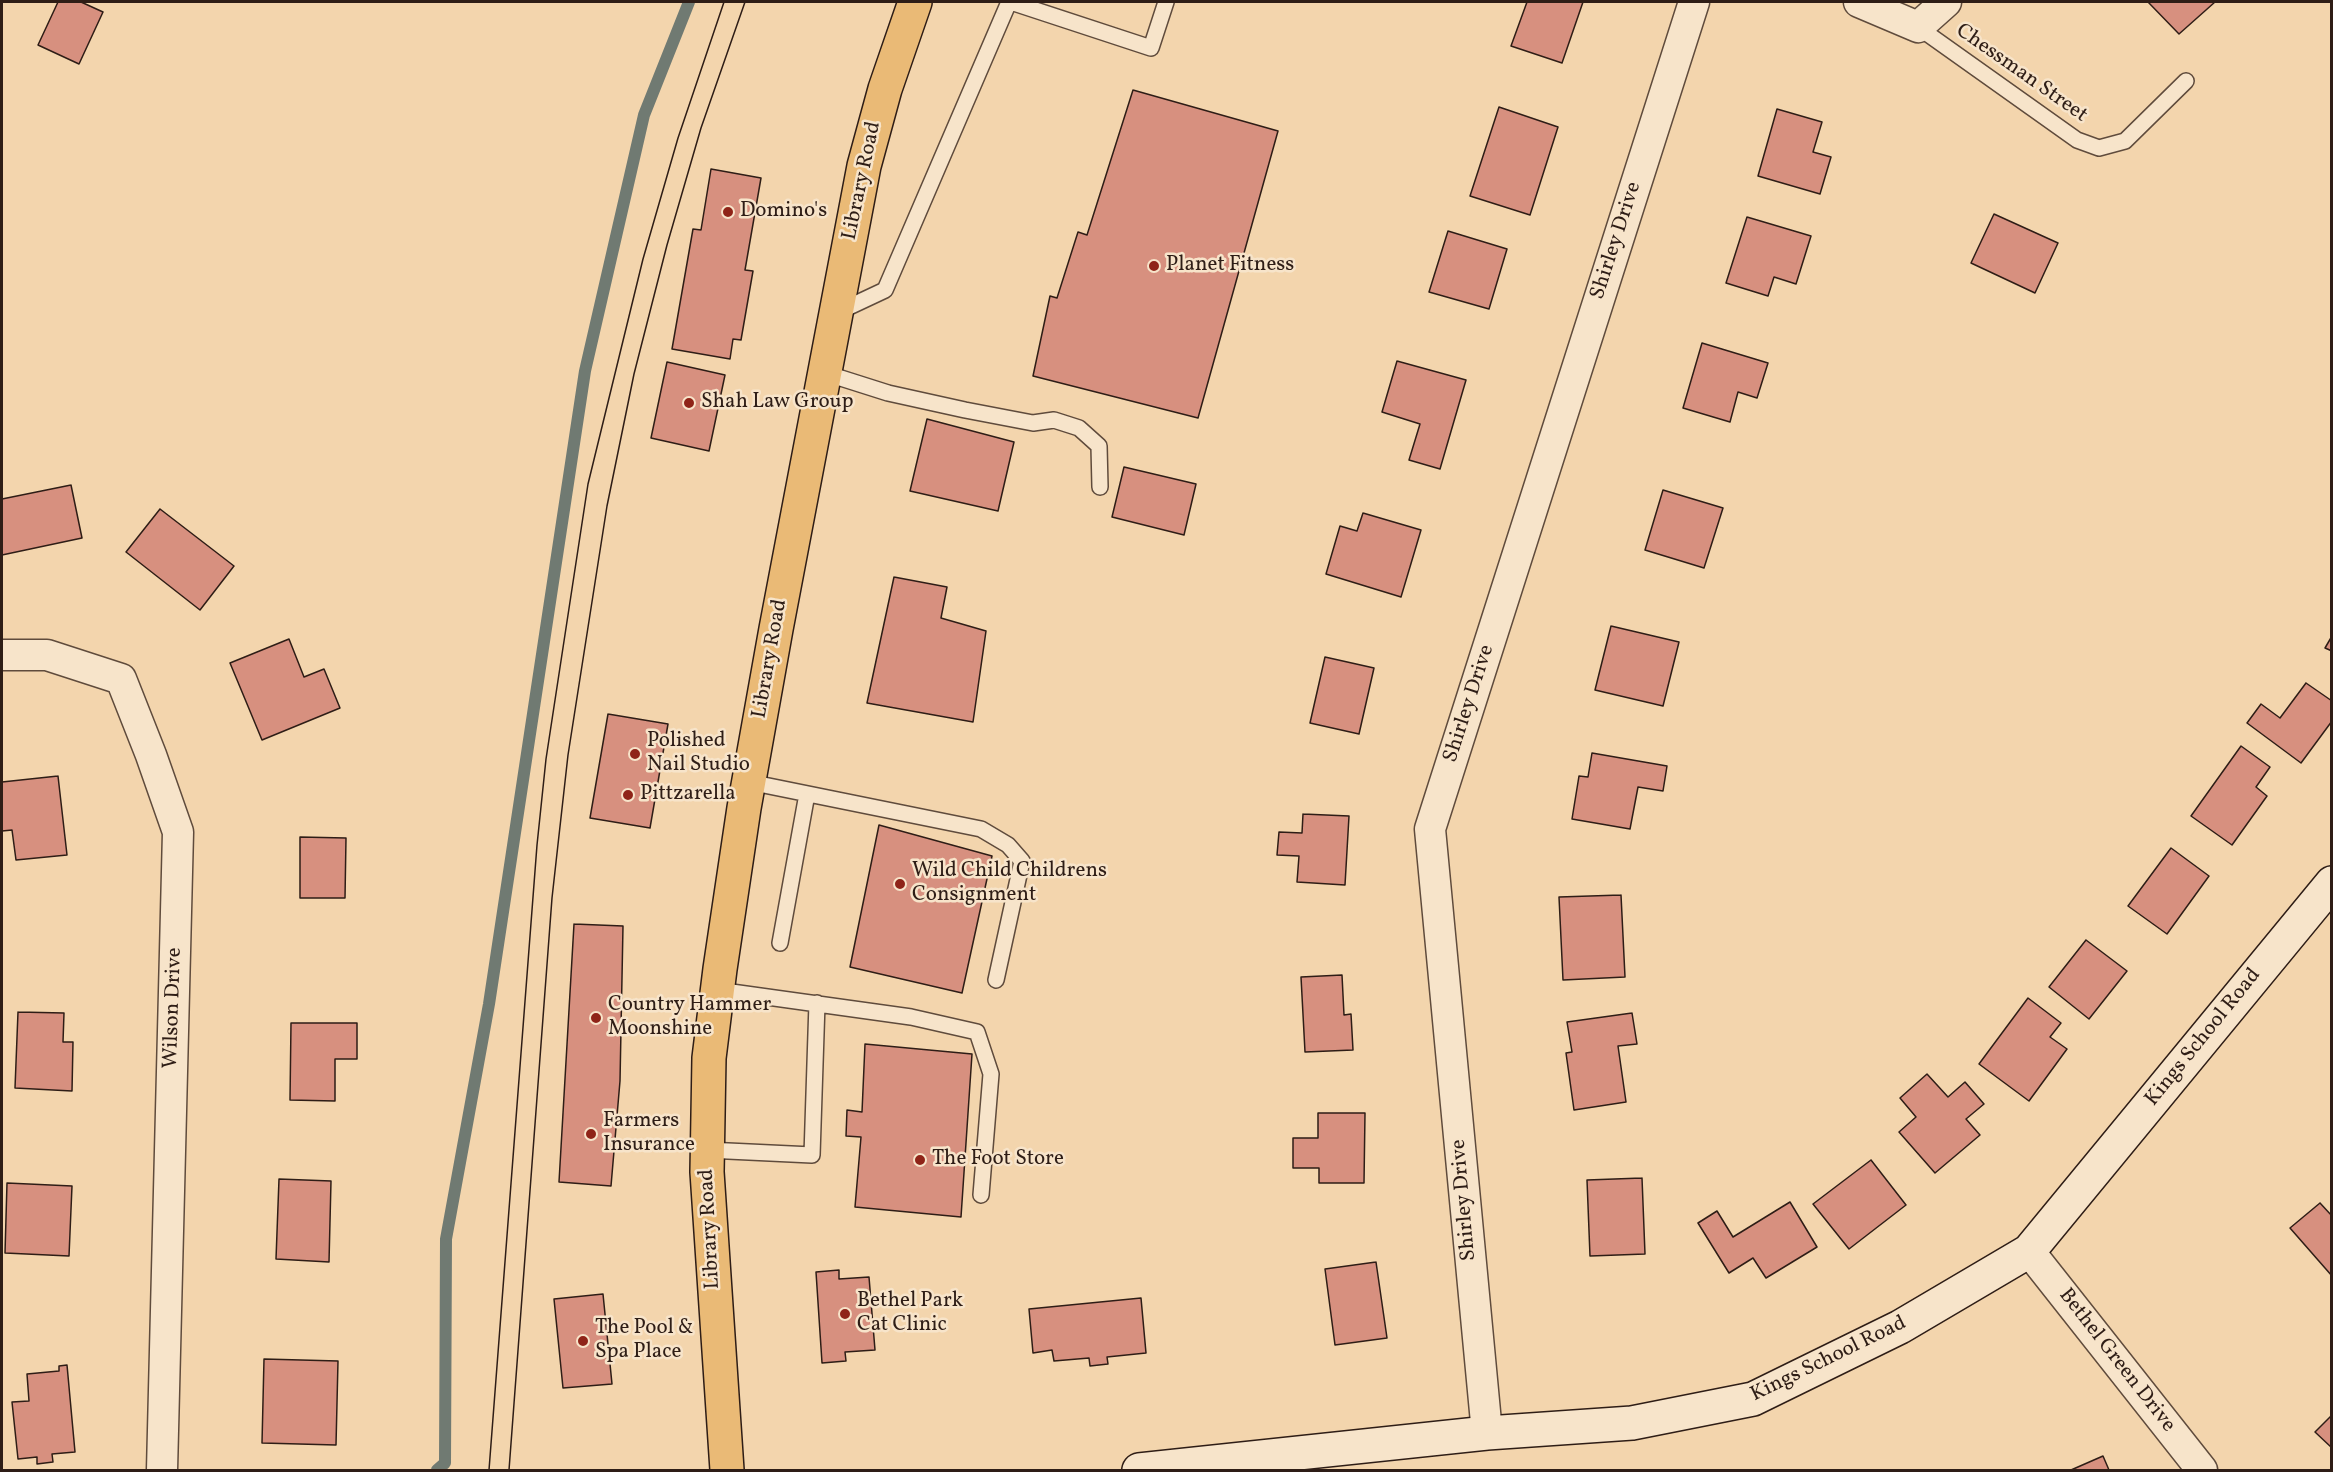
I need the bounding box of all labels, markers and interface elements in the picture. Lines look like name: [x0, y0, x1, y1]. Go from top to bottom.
street label: Chessman Street: [1950, 19, 2092, 129]
street label: Library Road: [838, 119, 888, 243]
street label: Shirley Drive: [1586, 179, 1648, 303]
place label: Domino's: [740, 199, 827, 225]
marker: Domino's: [721, 205, 735, 219]
place label: Planet Fitness: [1166, 253, 1294, 279]
marker: Planet Fitness: [1147, 259, 1161, 273]
place label: Shah Law Group: [701, 390, 854, 416]
marker: Shah Law Group: [682, 396, 696, 410]
street label: Library Road: [748, 597, 794, 721]
street label: Shirley Drive: [1439, 642, 1501, 766]
place label: Polished Nail Studio: [647, 729, 750, 779]
marker: Polished Nail Studio: [628, 747, 642, 761]
place label: Pittzarella: [640, 782, 736, 808]
marker: Pittzarella: [621, 788, 635, 802]
place label: Wild Child Childrens Consignment: [912, 859, 1107, 909]
marker: Wild Child Childrens Consignment: [893, 877, 907, 891]
street label: Wilson Drive: [159, 947, 189, 1069]
street label: Kings School Road: [2141, 964, 2267, 1112]
place label: Country Hammer Moonshine: [608, 993, 771, 1043]
marker: Country Hammer Moonshine: [589, 1011, 603, 1025]
place label: Farmers Insurance: [603, 1109, 695, 1159]
marker: Farmers Insurance: [584, 1127, 598, 1141]
street label: Shirley Drive: [1447, 1138, 1483, 1262]
place label: The Foot Store: [932, 1147, 1064, 1173]
marker: The Foot Store: [913, 1153, 927, 1167]
street label: Library Road: [695, 1168, 727, 1290]
street label: Bethel Green Drive: [2052, 1284, 2180, 1438]
place label: Bethel Park Cat Clinic: [857, 1289, 963, 1339]
marker: Bethel Park Cat Clinic: [838, 1307, 852, 1321]
street label: Kings School Road: [1747, 1311, 1911, 1409]
place label: The Pool & Spa Place: [595, 1316, 694, 1366]
marker: The Pool & Spa Place: [576, 1334, 590, 1348]

